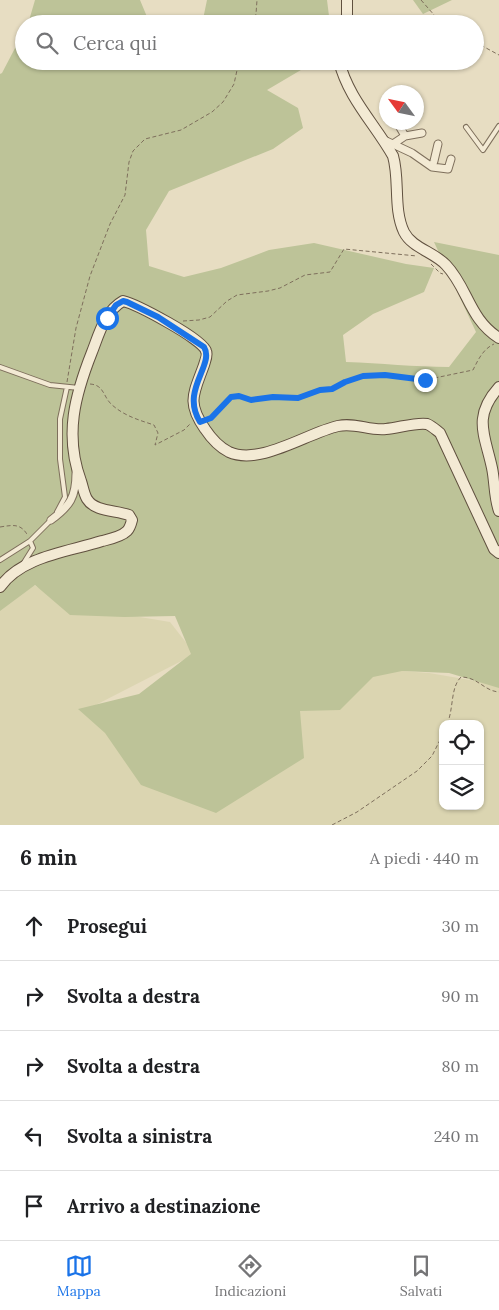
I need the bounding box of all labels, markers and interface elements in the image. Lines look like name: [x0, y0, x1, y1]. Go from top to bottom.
search box: [15, 15, 484, 70]
icon: search: [33, 29, 61, 57]
text: Cerca qui: [73, 31, 157, 55]
north arrow: [379, 85, 424, 130]
route start: [96, 307, 119, 330]
route end: [414, 369, 437, 392]
map controls: [439, 720, 484, 810]
button: locate: [439, 720, 484, 765]
button: layers: [439, 765, 484, 810]
text: 6 min: [20, 844, 77, 871]
text: A piedi · 440 m: [370, 848, 479, 868]
icon: ahead: [20, 912, 48, 940]
text: Prosegui: [67, 914, 147, 938]
text: 30 m: [442, 916, 479, 936]
icon: right: [20, 982, 48, 1010]
text: Svolta a destra: [67, 984, 200, 1008]
text: 90 m: [441, 986, 479, 1006]
icon: right: [20, 1052, 48, 1080]
text: Svolta a destra: [67, 1054, 200, 1078]
text: 80 m: [442, 1056, 479, 1076]
icon: left: [20, 1122, 48, 1150]
text: Svolta a sinistra: [67, 1124, 212, 1148]
text: 240 m: [434, 1126, 479, 1146]
icon: arrive: [20, 1192, 48, 1220]
text: Arrivo a destinazione: [67, 1194, 261, 1218]
tab: Mappa: [57, 1252, 101, 1300]
tab: Indicazioni: [214, 1252, 286, 1300]
tab: Salvati: [400, 1252, 442, 1300]

